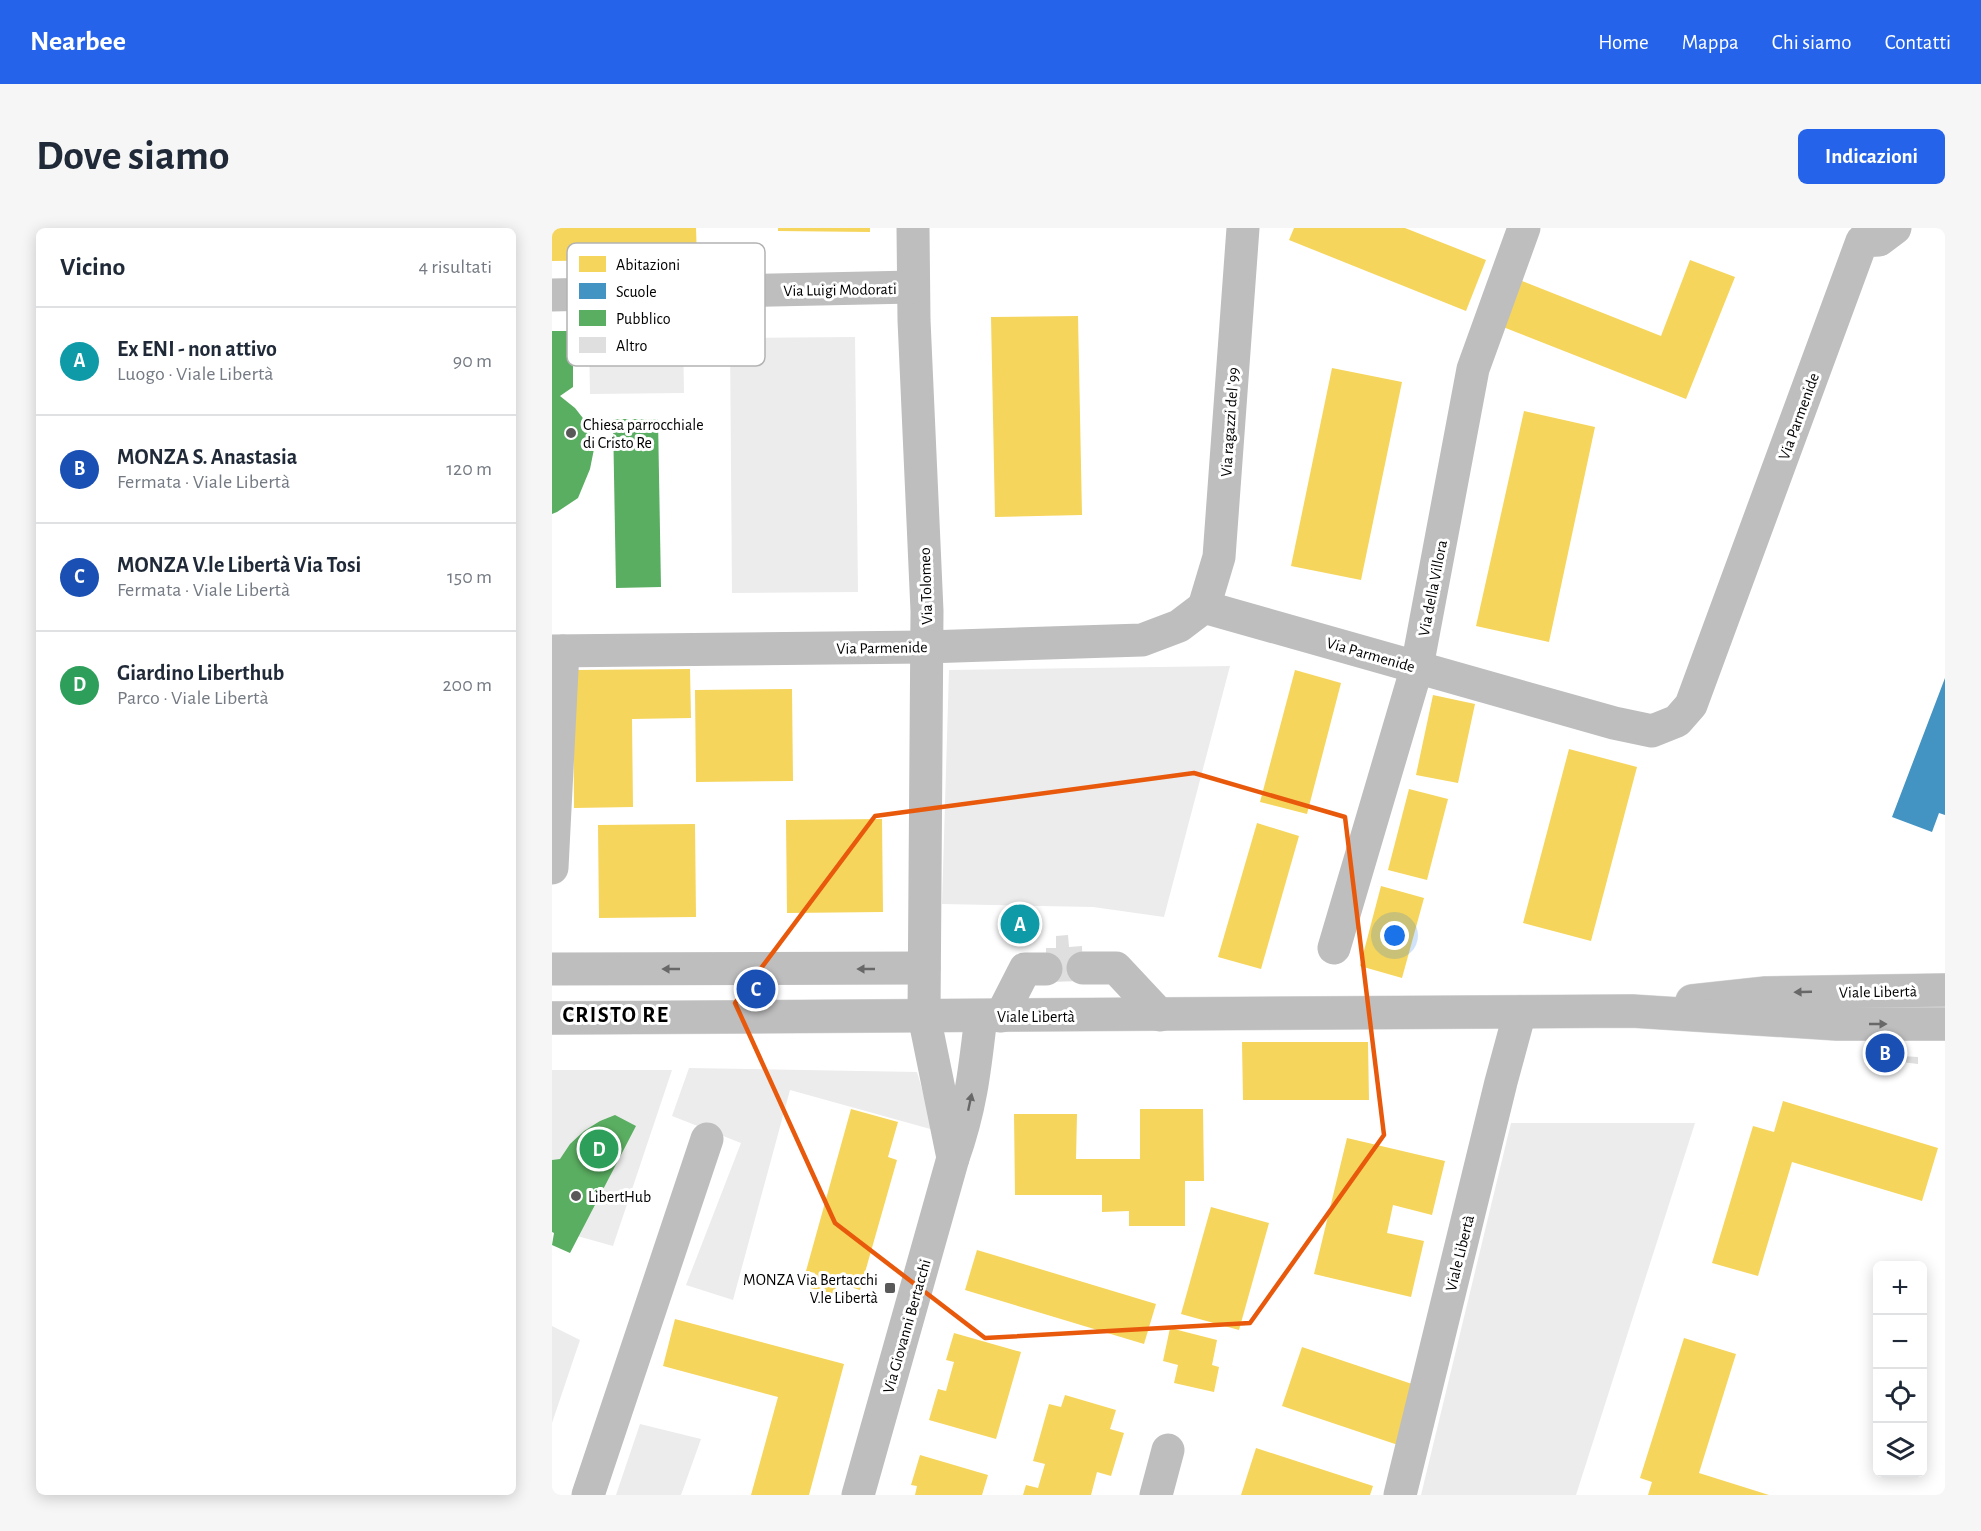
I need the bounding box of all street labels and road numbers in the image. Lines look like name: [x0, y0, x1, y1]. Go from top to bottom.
street label: Via Luigi Modorati: [783, 281, 897, 299]
street label: Via ragazzi del '99: [1218, 367, 1242, 477]
street label: Via Parmenide: [1776, 371, 1822, 462]
street label: Via della Villora: [1416, 539, 1450, 638]
street label: Via Tolomeo: [917, 547, 935, 625]
street label: Via Parmenide: [1325, 635, 1417, 675]
street label: Via Parmenide: [836, 639, 928, 657]
street label: Viale Libertà: [1839, 983, 1917, 1001]
street label: Viale Libertà: [997, 1009, 1075, 1025]
street label: Viale Libertà: [1443, 1213, 1477, 1293]
street label: Via Giovanni Bertacchi: [880, 1257, 934, 1395]

